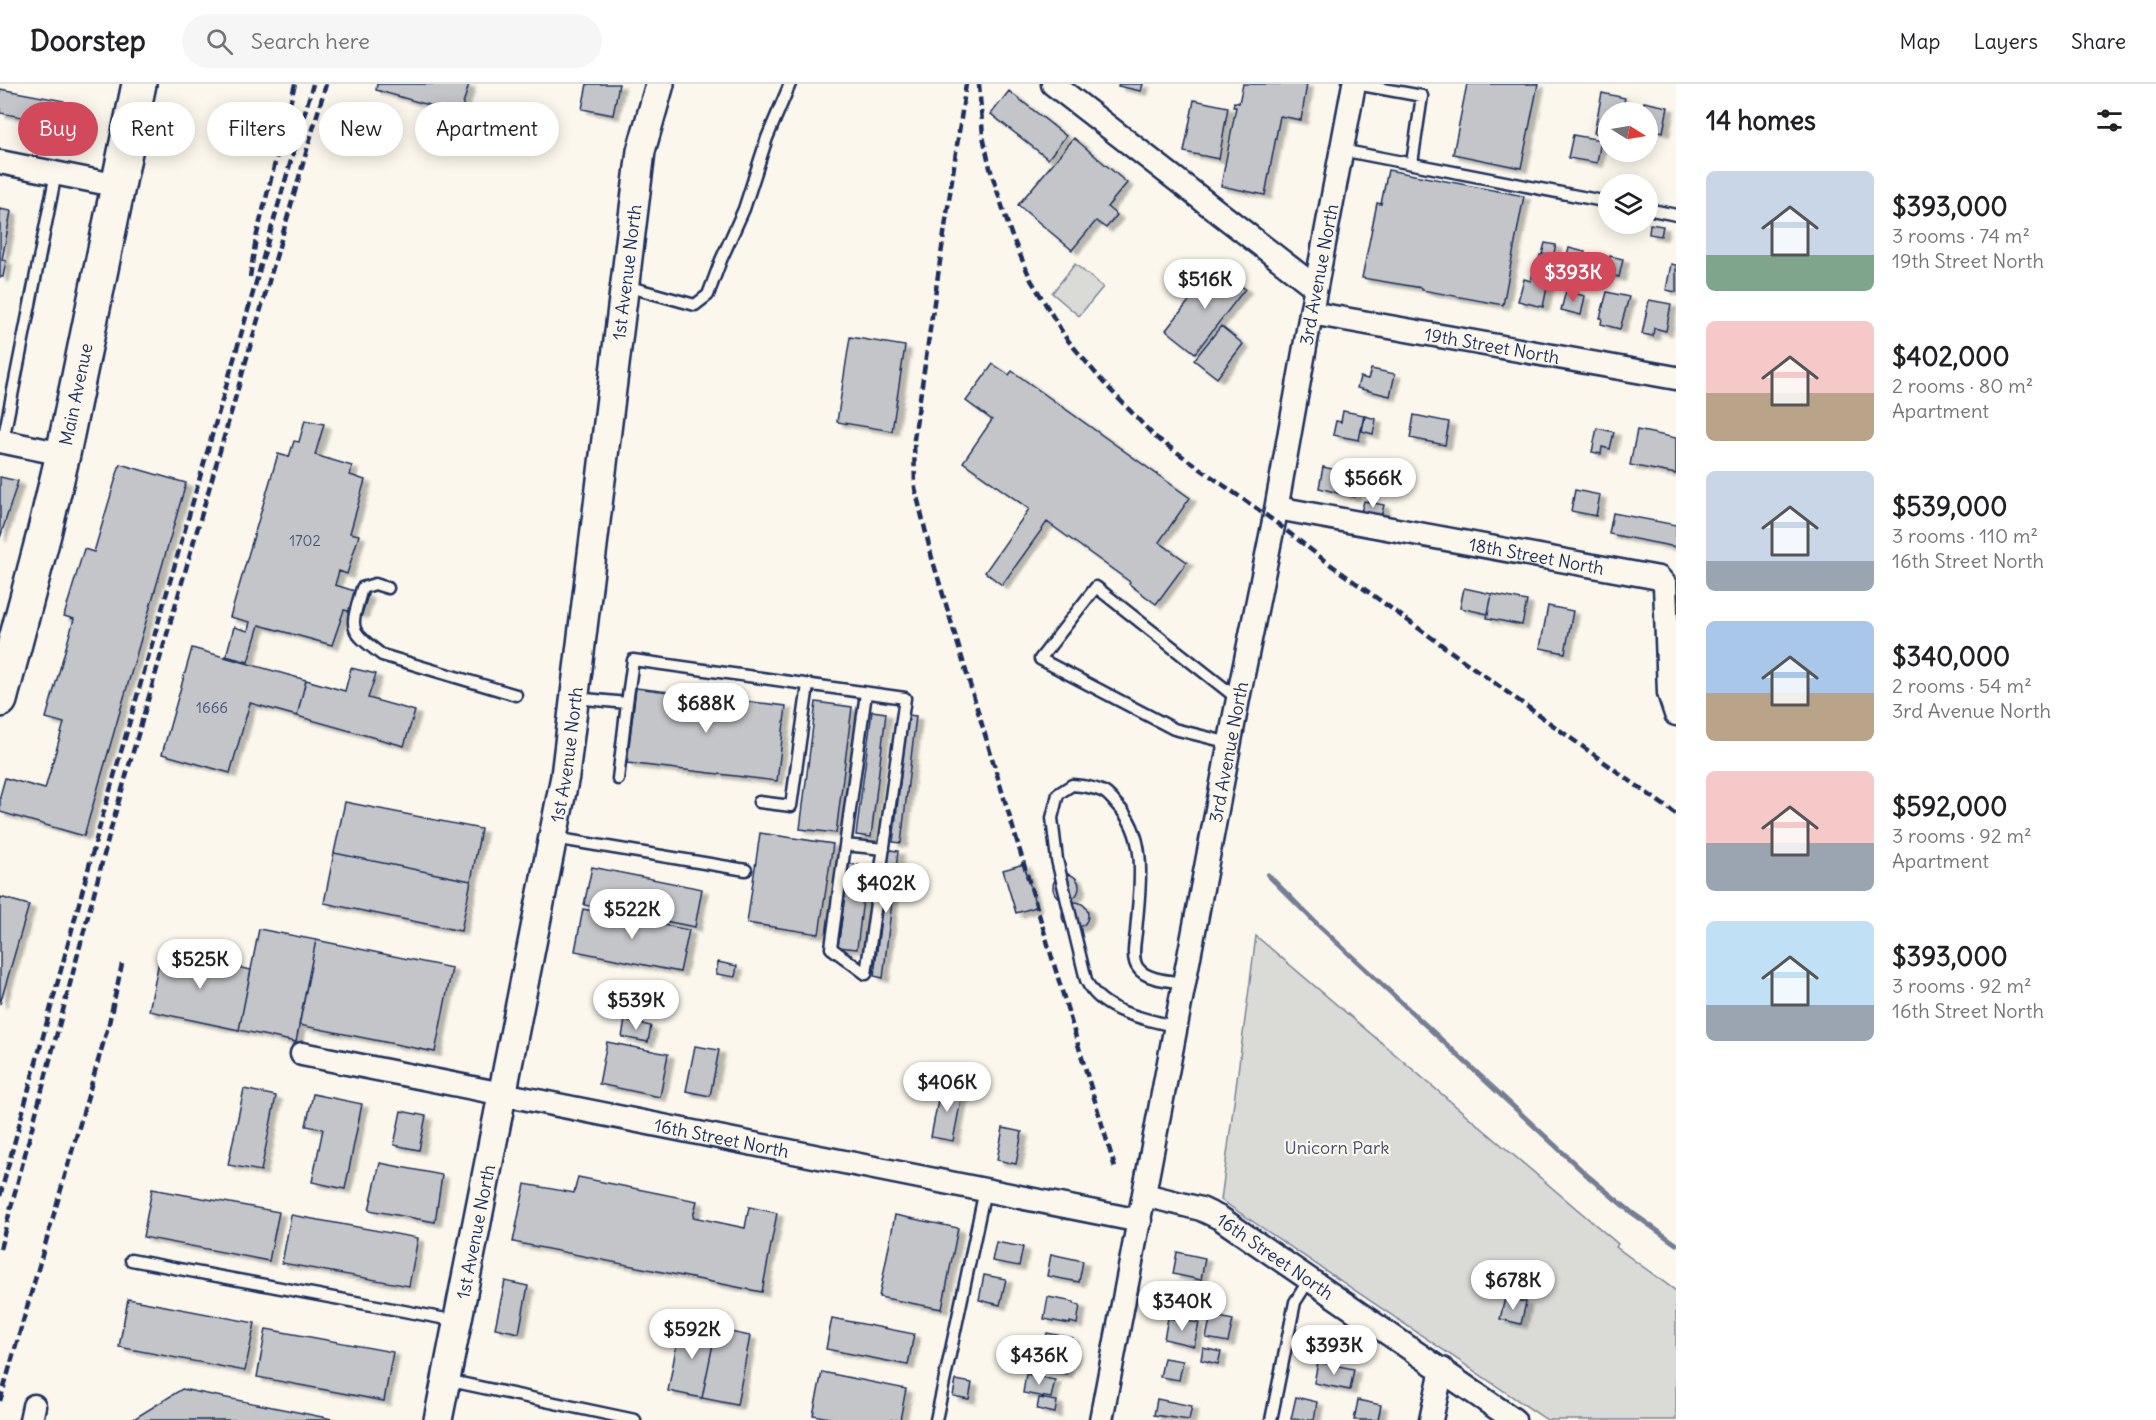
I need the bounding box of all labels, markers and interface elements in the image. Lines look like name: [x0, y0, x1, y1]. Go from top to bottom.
search box: [182, 14, 602, 68]
text: Doorstep: [30, 23, 146, 59]
icon: search: [203, 25, 236, 58]
text: Search here: [251, 27, 370, 55]
text: Map: [1900, 28, 1940, 55]
text: Layers: [1973, 28, 2038, 55]
text: Share: [2071, 28, 2126, 55]
chip: Buy: [18, 102, 98, 156]
chip: Rent: [110, 102, 195, 156]
chip: Filters: [207, 102, 307, 156]
chip: New: [319, 102, 403, 156]
chip: Apartment: [415, 102, 559, 156]
north arrow: [1598, 102, 1658, 162]
map controls: [1598, 102, 1658, 234]
text: 14 homes: [1706, 104, 1816, 137]
icon: filters: [2093, 104, 2126, 137]
button: layers: [1598, 174, 1658, 234]
text: $393,000: [1892, 190, 2008, 223]
icon: home: [1754, 195, 1826, 267]
street label: 3rd Avenue North: [1294, 202, 1343, 347]
street label: 1st Avenue North: [607, 203, 646, 341]
text: 3 rooms · 74 m²: [1892, 223, 2030, 248]
text: 19th Street North: [1892, 248, 2044, 273]
pin: $393K: [1531, 252, 1615, 303]
pin: $516K: [1163, 259, 1247, 310]
text: $393K: [1544, 259, 1602, 284]
text: $516K: [1178, 266, 1232, 291]
street label: 19th Street North: [1423, 322, 1562, 369]
text: $402,000: [1892, 340, 2010, 373]
street label: Main Avenue: [54, 341, 97, 447]
icon: home: [1754, 345, 1826, 417]
text: 2 rooms · 80 m²: [1892, 373, 2033, 398]
text: Apartment: [1892, 398, 1989, 423]
pin: $566K: [1331, 458, 1415, 509]
text: $566K: [1344, 465, 1402, 490]
text: $539,000: [1892, 490, 2007, 523]
icon: home: [1754, 495, 1826, 567]
text: 3 rooms · 110 m²: [1892, 523, 2038, 548]
house number: 1702: [289, 531, 321, 550]
street label: 18th Street North: [1467, 532, 1606, 579]
text: 16th Street North: [1892, 548, 2044, 573]
text: $340,000: [1892, 640, 2010, 673]
icon: home: [1754, 645, 1826, 717]
text: 2 rooms · 54 m²: [1892, 673, 2032, 698]
street label: 3rd Avenue North: [1203, 679, 1253, 824]
pin: $688K: [664, 683, 748, 734]
street label: 1st Avenue North: [545, 685, 587, 824]
text: $688K: [677, 690, 735, 715]
house number: 1666: [196, 698, 228, 717]
text: 3rd Avenue North: [1892, 698, 2051, 723]
text: $592,000: [1892, 790, 2007, 823]
icon: home: [1754, 795, 1826, 867]
text: 3 rooms · 92 m²: [1892, 823, 2031, 848]
text: Apartment: [1892, 848, 1989, 873]
pin: $402K: [844, 863, 928, 914]
text: $402K: [856, 870, 916, 895]
pin: $522K: [590, 889, 674, 940]
text: $522K: [604, 896, 660, 921]
pin: $525K: [158, 939, 242, 990]
text: $393,000: [1892, 940, 2008, 973]
icon: home: [1754, 945, 1826, 1017]
text: $525K: [171, 946, 229, 971]
text: 3 rooms · 92 m²: [1892, 973, 2031, 998]
pin: $539K: [594, 980, 678, 1031]
text: $539K: [607, 987, 665, 1012]
text: 16th Street North: [1892, 998, 2044, 1023]
pin: $406K: [905, 1062, 989, 1113]
text: $406K: [917, 1069, 977, 1094]
street label: 16th Street North: [652, 1113, 791, 1162]
park label: Unicorn Park: [1285, 1136, 1389, 1159]
street label: 1st Avenue North: [451, 1162, 500, 1301]
street label: 16th Street North: [1212, 1208, 1338, 1304]
pin: $678K: [1471, 1260, 1555, 1311]
text: $678K: [1485, 1267, 1541, 1292]
pin: $340K: [1140, 1281, 1224, 1332]
text: $340K: [1152, 1288, 1212, 1313]
pin: $592K: [650, 1309, 734, 1360]
text: $592K: [663, 1316, 721, 1341]
pin: $393K: [1292, 1325, 1376, 1376]
text: $393K: [1305, 1332, 1363, 1357]
pin: $436K: [997, 1335, 1081, 1386]
text: $436K: [1010, 1342, 1068, 1367]

